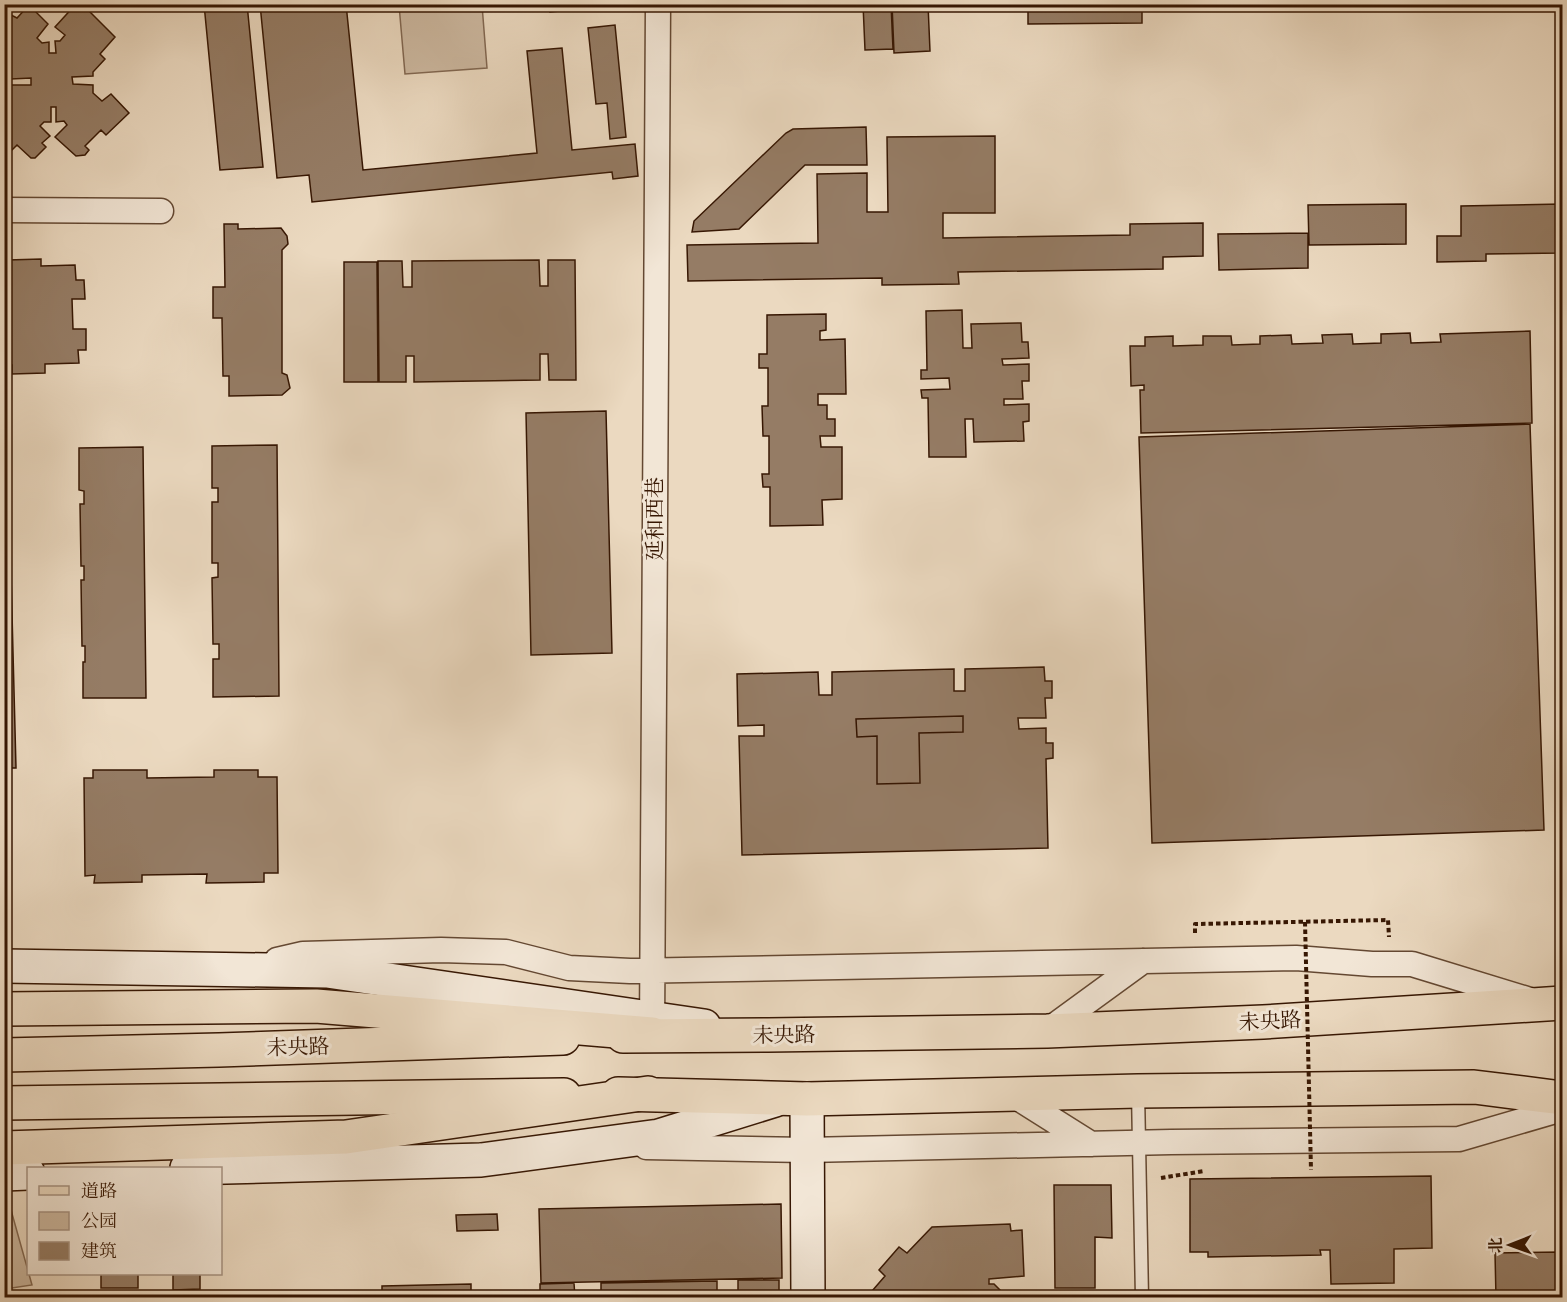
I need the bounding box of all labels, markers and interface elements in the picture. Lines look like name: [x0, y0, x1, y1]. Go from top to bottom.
street label: 延和西巷: [643, 477, 667, 561]
street label: 未央路: [1238, 1007, 1302, 1035]
street label: 未央路: [752, 1022, 816, 1048]
street label: 未央路: [266, 1034, 330, 1060]
legend: [27, 1167, 222, 1275]
text: 道路: [81, 1181, 117, 1202]
text: 公园: [81, 1211, 117, 1232]
north arrow: [1480, 1215, 1540, 1275]
text: 北: [1486, 1237, 1505, 1253]
text: 建筑: [81, 1241, 117, 1262]

